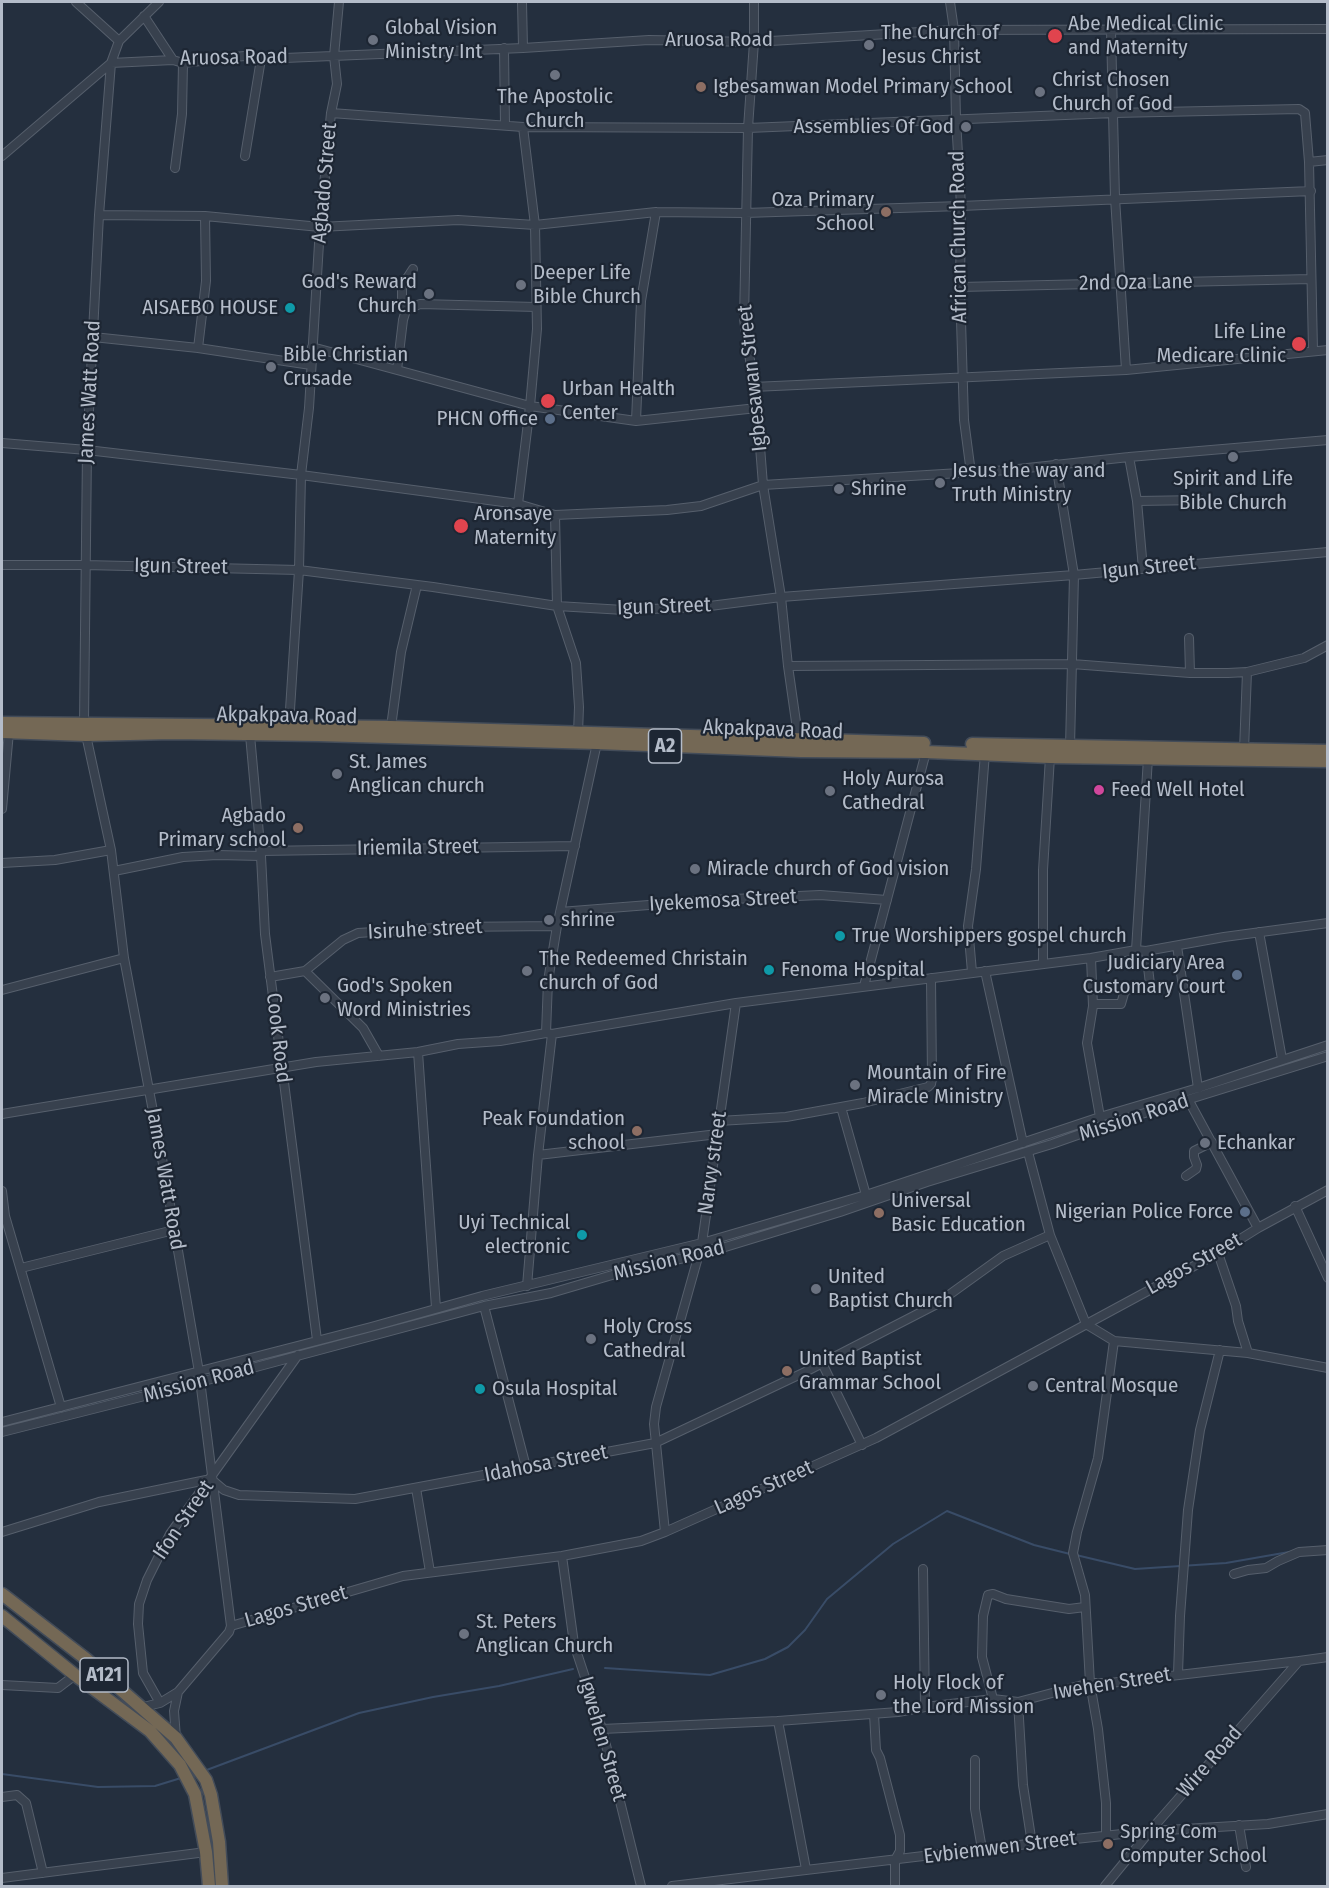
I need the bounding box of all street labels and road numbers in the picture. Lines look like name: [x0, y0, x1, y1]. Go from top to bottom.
street label: Aruosa Road: [665, 27, 773, 53]
street label: Aruosa Road: [180, 44, 288, 72]
street label: Agbado Street: [307, 122, 343, 244]
street label: African Church Road: [945, 150, 973, 324]
street label: 2nd Oza Lane: [1079, 269, 1193, 297]
street label: Igbesawan Street: [733, 303, 773, 453]
street label: James Watt Road: [74, 319, 106, 465]
street label: Igun Street: [1101, 551, 1197, 585]
street label: Igun Street: [134, 554, 228, 580]
street label: Igun Street: [617, 593, 711, 621]
street label: Akpakpava Road: [216, 702, 358, 730]
street label: Akpakpava Road: [702, 715, 844, 745]
road number: A2: [648, 729, 682, 763]
street label: Iriemila Street: [357, 834, 479, 862]
street label: Iyekemosa Street: [648, 885, 798, 917]
street label: Isiruhe street: [367, 914, 483, 946]
street label: Cook Road: [260, 992, 296, 1084]
street label: Mission Road: [1076, 1088, 1192, 1148]
street label: James Watt Road: [140, 1106, 190, 1252]
street label: Narvy street: [693, 1110, 733, 1216]
street label: Lagos Street: [1142, 1227, 1246, 1301]
street label: Mission Road: [611, 1235, 727, 1287]
street label: Mission Road: [141, 1355, 257, 1409]
street label: Idahosa Street: [482, 1440, 610, 1488]
street label: Lagos Street: [711, 1455, 817, 1521]
street label: Ifon Street: [148, 1475, 220, 1565]
street label: Lagos Street: [242, 1580, 350, 1634]
road number: A121: [80, 1658, 128, 1692]
street label: Iwehen Street: [1051, 1662, 1173, 1706]
street label: Igwehen Street: [572, 1674, 632, 1804]
street label: Wire Road: [1172, 1721, 1248, 1803]
street label: Evbiemwen Street: [922, 1826, 1078, 1870]

